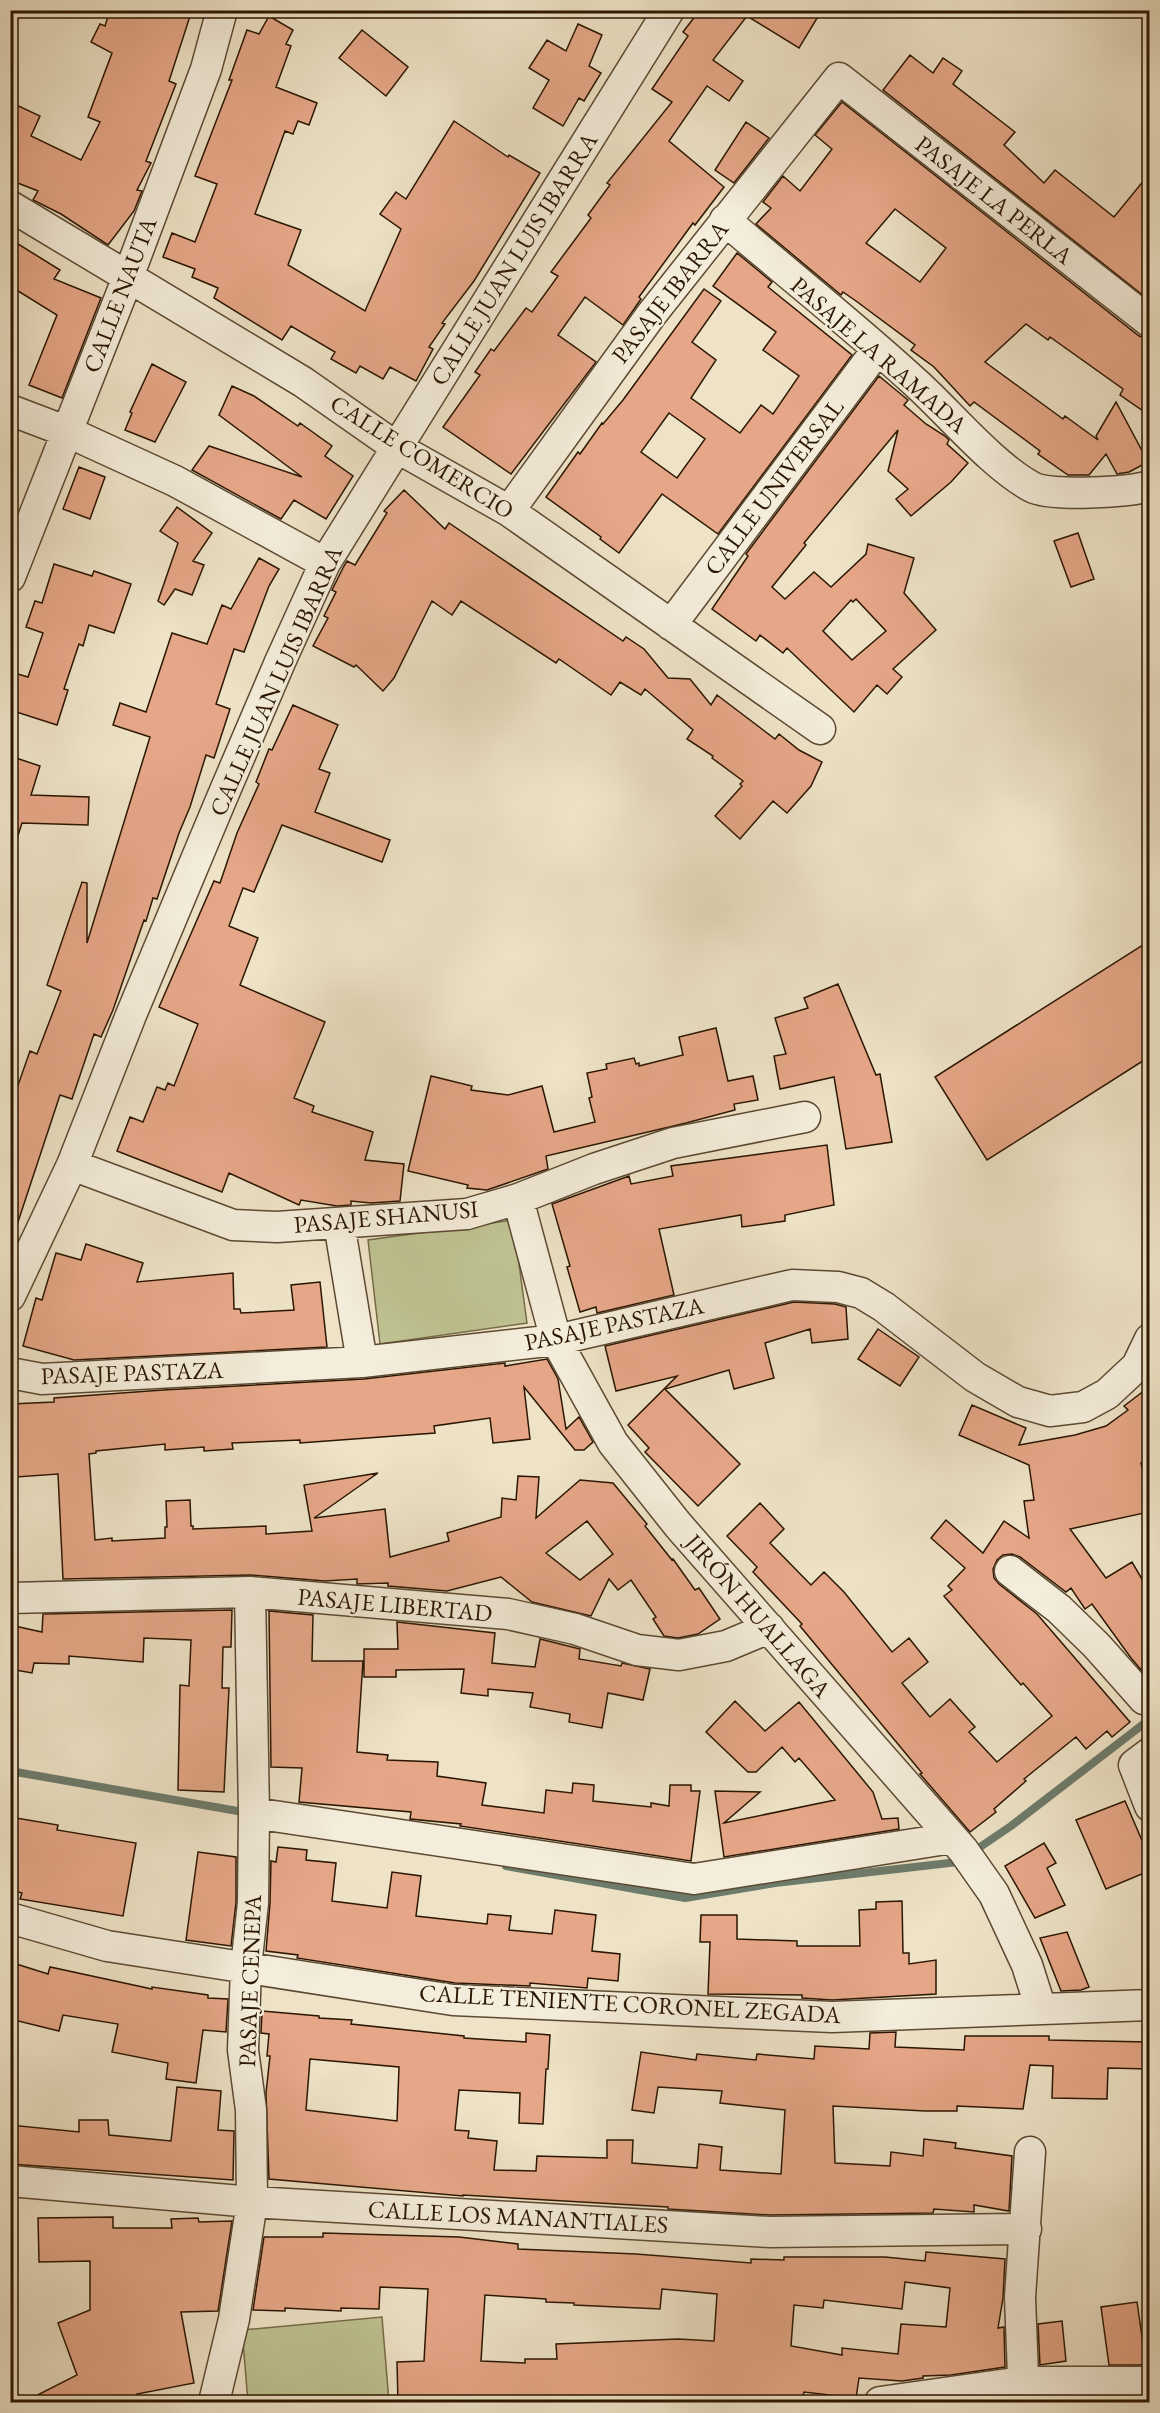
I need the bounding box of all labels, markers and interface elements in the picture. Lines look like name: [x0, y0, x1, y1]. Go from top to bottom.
street label: CALLE JUAN LUIS IBARRA: [423, 126, 605, 391]
street label: PASAJE LA PERLA: [909, 128, 1080, 271]
street label: CALLE NAUTA: [76, 212, 164, 377]
street label: PASAJE IBARRA: [604, 214, 735, 369]
street label: PASAJE LA RAMADA: [785, 269, 974, 440]
street label: CALLE COMERCIO: [325, 387, 520, 526]
street label: CALLE UNIVERSAL: [697, 392, 850, 581]
street label: CALLE JUAN LUIS IBARRA: [202, 540, 349, 821]
street label: PASAJE SHANUSI: [292, 1193, 480, 1240]
street label: PASAJE PASTAZA: [521, 1289, 707, 1358]
street label: PASAJE PASTAZA: [40, 1354, 224, 1391]
street label: JIRÓN HUALLAGA: [677, 1526, 838, 1704]
street label: PASAJE LIBERTAD: [296, 1581, 494, 1628]
street label: PASAJE CENEPA: [231, 1894, 268, 2068]
street label: CALLE TENIENTE CORONEL ZEGADA: [419, 1977, 842, 2030]
street label: CALLE LOS MANANTIALES: [367, 2193, 669, 2240]

